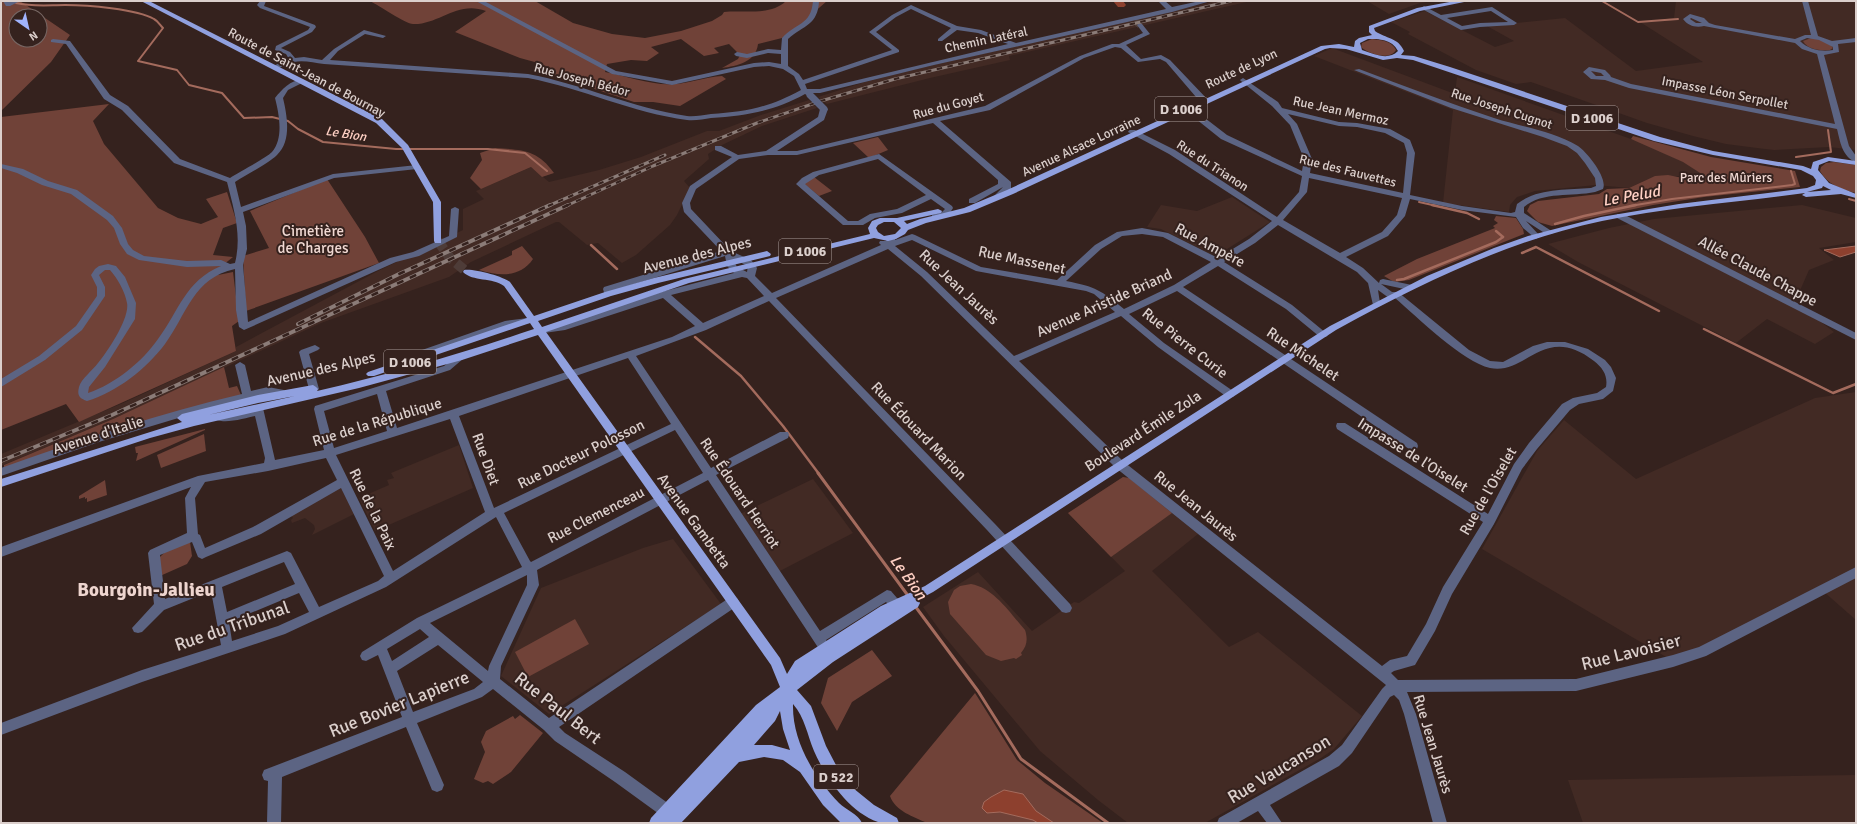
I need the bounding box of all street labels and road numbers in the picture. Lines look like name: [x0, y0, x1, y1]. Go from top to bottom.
street label: Chemin Latéral: [943, 23, 1029, 57]
street label: Route de Saint-Jean de Bournay: [225, 24, 388, 121]
street label: Route de Lyon: [1203, 45, 1280, 93]
street label: Rue Joseph Bédor: [532, 60, 632, 100]
street label: Impasse Léon Serpollet: [1660, 73, 1790, 113]
street label: Rue Joseph Cugnot: [1449, 85, 1555, 133]
street label: Rue du Goyet: [911, 89, 986, 123]
street label: Rue Jean Mermoz: [1292, 93, 1390, 129]
road number: D 1006: [1155, 97, 1207, 121]
road number: D 1006: [1566, 106, 1618, 130]
street label: Avenue Alsace Lorraine: [1019, 111, 1143, 180]
street label: Rue du Trianon: [1173, 137, 1251, 195]
street label: Rue des Fauvettes: [1298, 151, 1398, 191]
street label: Rue Ampère: [1172, 219, 1248, 271]
street label: Allée Claude Chappe: [1695, 232, 1821, 310]
street label: Avenue des Alpes: [641, 233, 753, 277]
road number: D 1006: [779, 239, 831, 263]
street label: Rue Massenet: [977, 242, 1067, 278]
street label: Rue Jean Jaurès: [915, 245, 1003, 329]
street label: Avenue Aristide Briand: [1033, 265, 1175, 341]
street label: Rue Pierre Curie: [1139, 304, 1231, 382]
street label: Rue Michelet: [1263, 323, 1343, 385]
street label: Avenue des Alpes: [265, 348, 378, 390]
road number: D 1006: [384, 350, 436, 374]
street label: Rue Édouard Marion: [867, 377, 971, 484]
street label: Boulevard Émile Zola: [1081, 386, 1205, 475]
street label: Rue de la République: [310, 394, 444, 450]
street label: Avenue d'Italie: [50, 412, 146, 458]
street label: Impasse de l'Oiselet: [1354, 414, 1472, 496]
street label: Rue Docteur Polosson: [515, 415, 647, 493]
street label: Rue Diet: [468, 430, 504, 488]
street label: Rue Édouard Herriot: [696, 433, 785, 552]
street label: Rue de l'Oiselet: [1456, 444, 1520, 538]
street label: Rue de la Paix: [346, 465, 401, 553]
street label: Rue Jean Jaurès: [1151, 467, 1242, 545]
street label: Avenue Gambetta: [654, 470, 734, 572]
street label: Rue Clemenceau: [545, 483, 647, 547]
street label: Rue du Tribunal: [172, 596, 292, 656]
street label: Rue Lavoisier: [1579, 629, 1683, 675]
street label: Rue Bovier Lapierre: [326, 666, 472, 742]
street label: Rue Paul Bert: [510, 667, 606, 749]
street label: Rue Jean Jaurès: [1409, 692, 1457, 796]
street label: Rue Vaucanson: [1224, 730, 1334, 808]
road number: D 522: [814, 765, 858, 789]

